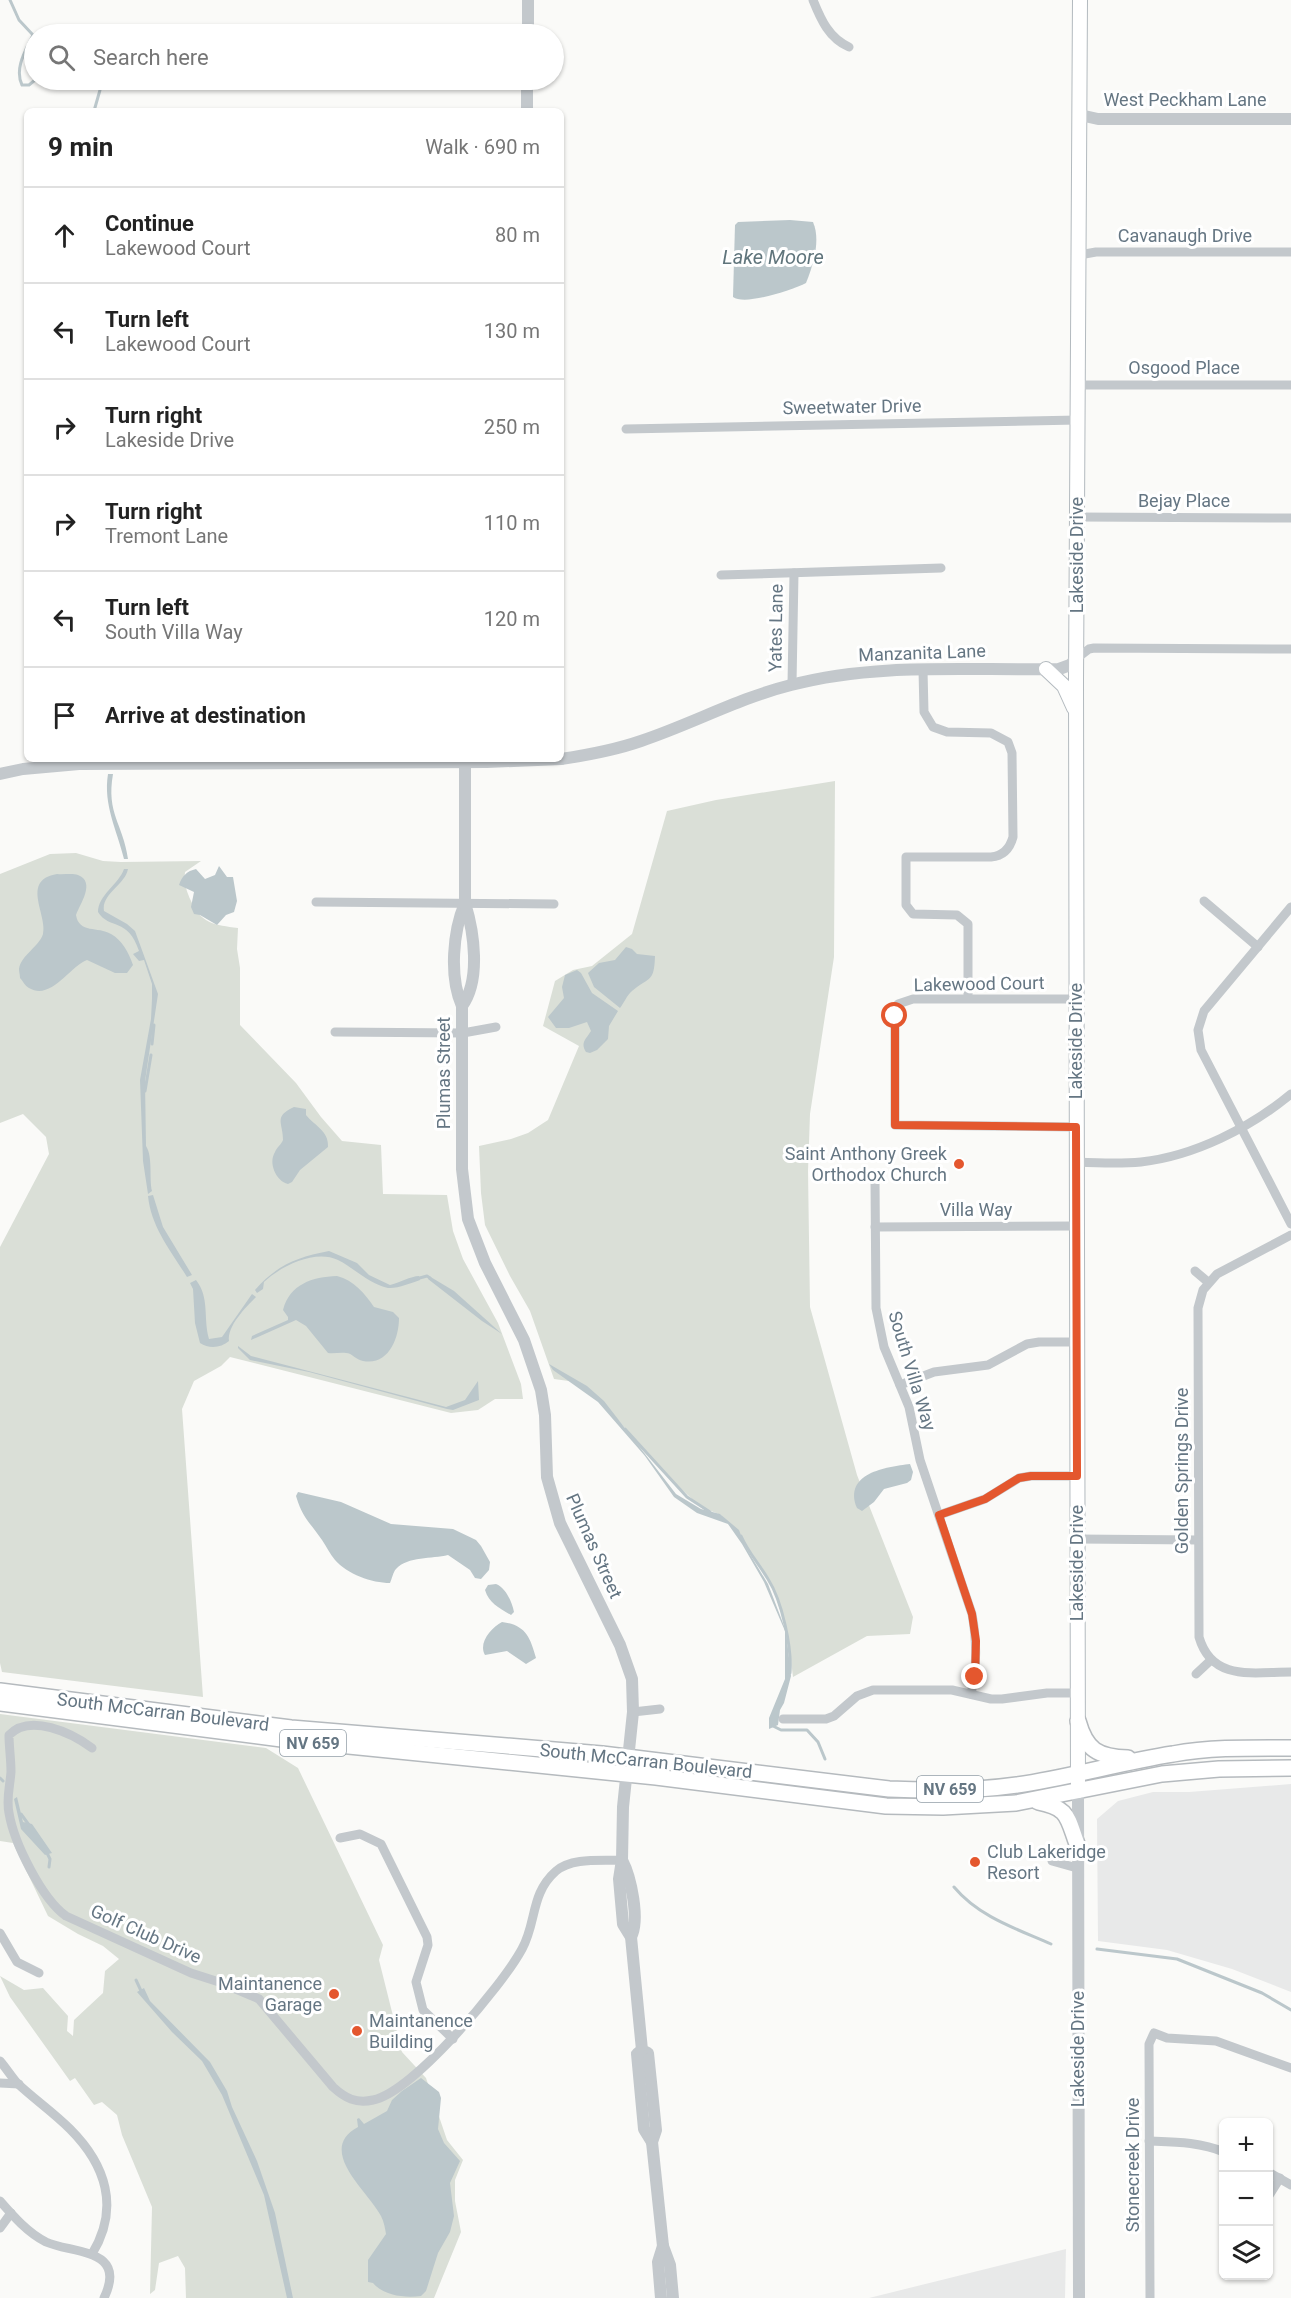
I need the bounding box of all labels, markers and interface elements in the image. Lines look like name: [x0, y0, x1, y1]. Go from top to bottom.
search box: [24, 24, 564, 90]
icon: search: [45, 41, 78, 74]
text: Search here: [93, 45, 209, 70]
street label: West Peckham Lane: [1103, 89, 1267, 110]
text: 9 min: [48, 132, 113, 162]
text: Walk · 690 m: [425, 135, 540, 159]
text: Continue: [105, 211, 194, 236]
icon: ahead: [48, 219, 81, 252]
text: 80 m: [495, 223, 540, 247]
street label: Cavanaugh Drive: [1118, 225, 1252, 246]
text: Lakewood Court: [105, 236, 251, 260]
water label: Lake Moore: [722, 245, 824, 269]
text: Turn left: [105, 307, 189, 332]
icon: left: [48, 315, 81, 348]
text: 130 m: [484, 319, 540, 343]
text: Lakewood Court: [105, 332, 251, 356]
street label: Osgood Place: [1128, 357, 1240, 378]
street label: Sweetwater Drive: [782, 395, 922, 418]
text: Turn right: [105, 403, 202, 428]
icon: right: [48, 411, 81, 444]
text: 250 m: [484, 415, 540, 439]
text: Lakeside Drive: [105, 428, 234, 452]
street label: Bejay Place: [1138, 490, 1230, 511]
street label: Lakeside Drive: [1066, 497, 1087, 613]
text: Turn right: [105, 499, 202, 524]
icon: right: [48, 507, 81, 540]
text: 110 m: [484, 511, 540, 535]
text: Tremont Lane: [105, 524, 228, 548]
street label: Yates Lane: [764, 584, 787, 672]
text: Turn left: [105, 595, 189, 620]
icon: left: [48, 603, 81, 636]
text: 120 m: [484, 607, 540, 631]
text: South Villa Way: [105, 620, 243, 644]
street label: Manzanita Lane: [858, 640, 986, 665]
icon: arrive: [48, 699, 81, 732]
text: Arrive at destination: [105, 703, 306, 728]
street label: Lakewood Court: [913, 972, 1045, 995]
street label: Lakeside Drive: [1065, 983, 1086, 1099]
route start: [881, 1002, 907, 1028]
street label: Plumas Street: [433, 1017, 454, 1129]
place label: Saint Anthony Greek Orthodox Church: [785, 1143, 948, 1185]
marker: Saint Anthony Greek Orthodox Church: [952, 1157, 966, 1171]
street label: Villa Way: [940, 1199, 1013, 1220]
street label: South Villa Way: [884, 1309, 941, 1434]
street label: Golden Springs Drive: [1171, 1388, 1192, 1554]
street label: Plumas Street: [562, 1490, 627, 1602]
street label: Lakeside Drive: [1066, 1505, 1087, 1621]
route end: [961, 1663, 987, 1689]
street label: South McCarran Boulevard: [56, 1688, 270, 1735]
road number: NV 659: [280, 1730, 346, 1756]
street label: South McCarran Boulevard: [539, 1739, 753, 1782]
road number: NV 659: [917, 1776, 983, 1802]
place label: Club Lakeridge Resort: [987, 1841, 1106, 1883]
marker: Club Lakeridge Resort: [968, 1855, 982, 1869]
street label: Golf Club Drive: [88, 1900, 205, 1967]
place label: Maintanence Garage: [218, 1973, 322, 2015]
marker: Maintanence Garage: [327, 1987, 341, 2001]
street label: Lakeside Drive: [1067, 1991, 1088, 2107]
place label: Maintanence Building: [369, 2010, 473, 2052]
marker: Maintanence Building: [350, 2024, 364, 2038]
street label: Stonecreek Drive: [1122, 2098, 1143, 2232]
map controls: [1219, 2118, 1273, 2280]
button: +: [1219, 2118, 1273, 2172]
button: −: [1219, 2172, 1273, 2226]
button: layers: [1219, 2226, 1273, 2280]

